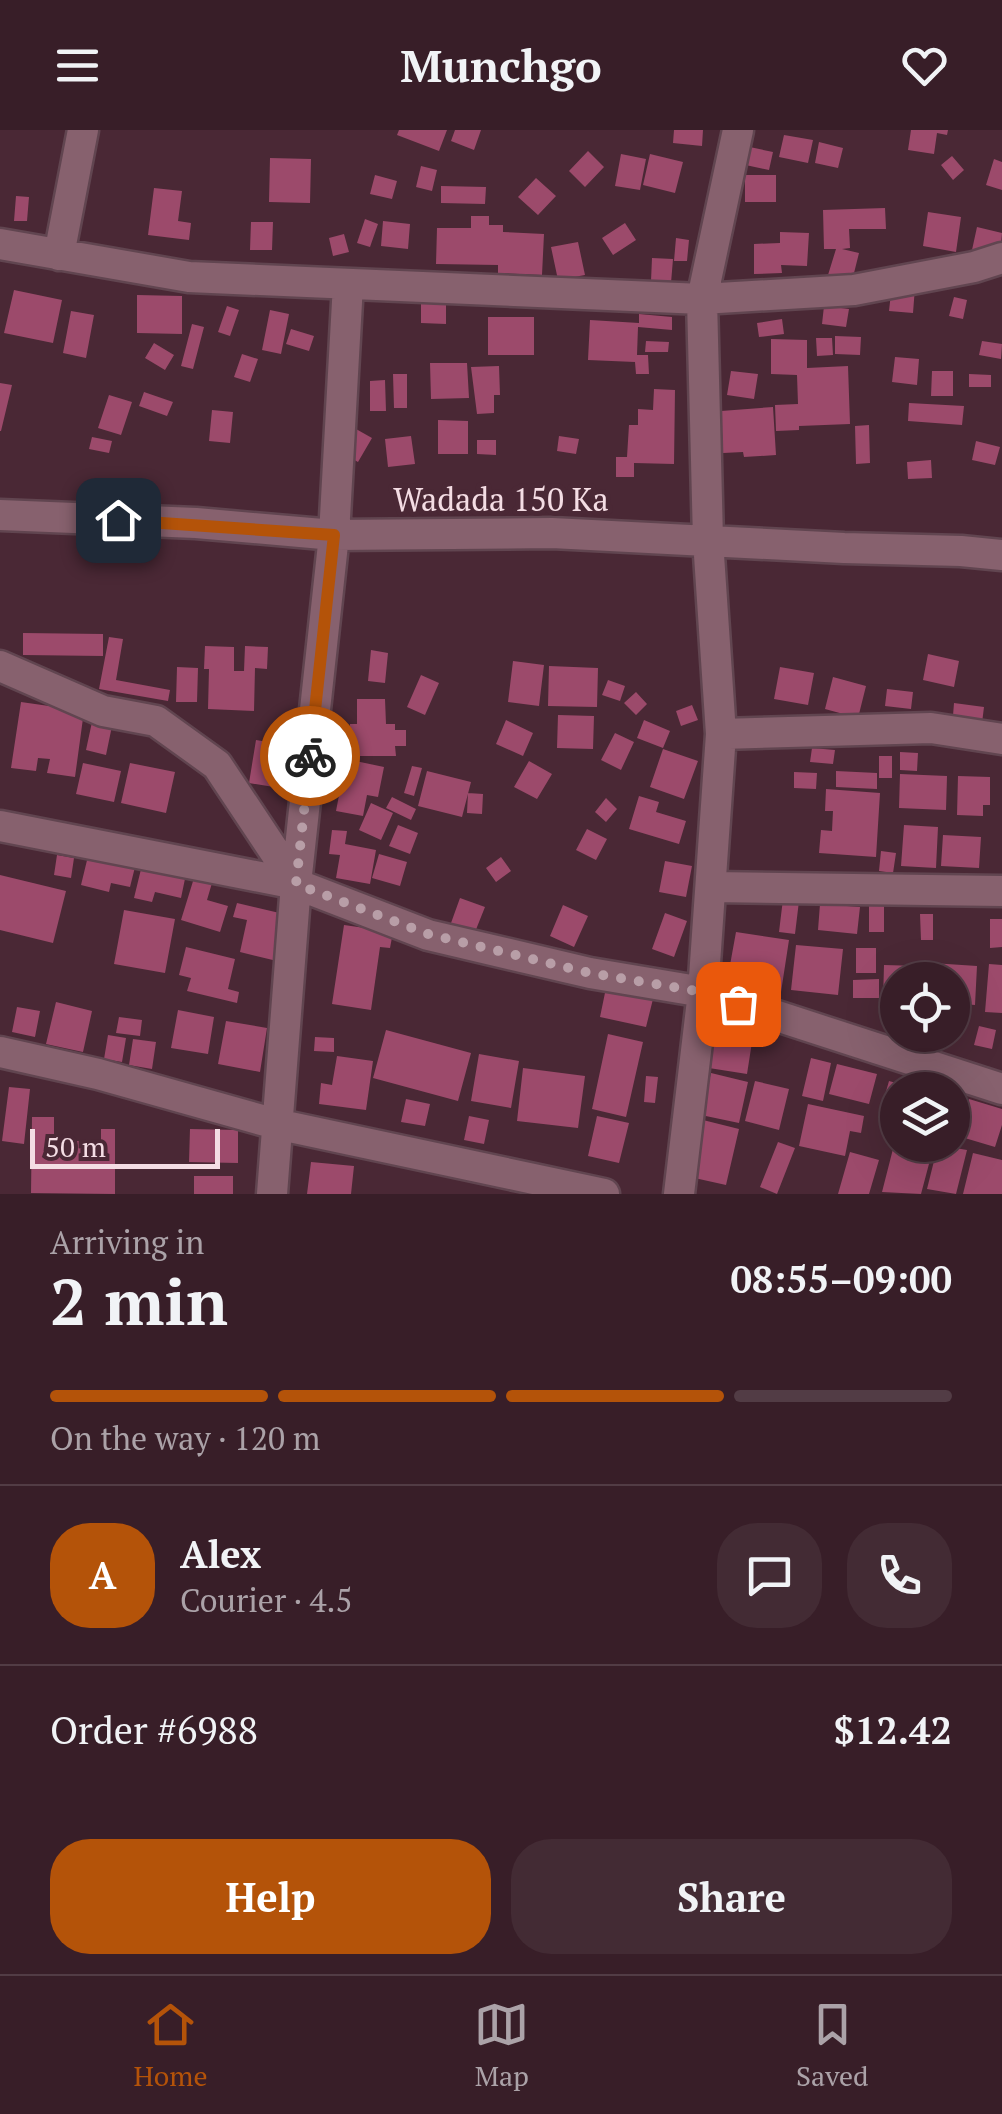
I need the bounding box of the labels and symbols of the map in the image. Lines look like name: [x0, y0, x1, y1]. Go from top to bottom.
pin: [76, 478, 161, 563]
street label: Wadada 150 Ka: [393, 478, 609, 520]
courier: [260, 706, 360, 806]
pin: [696, 962, 781, 1047]
scale bar: [30, 1124, 220, 1168]

